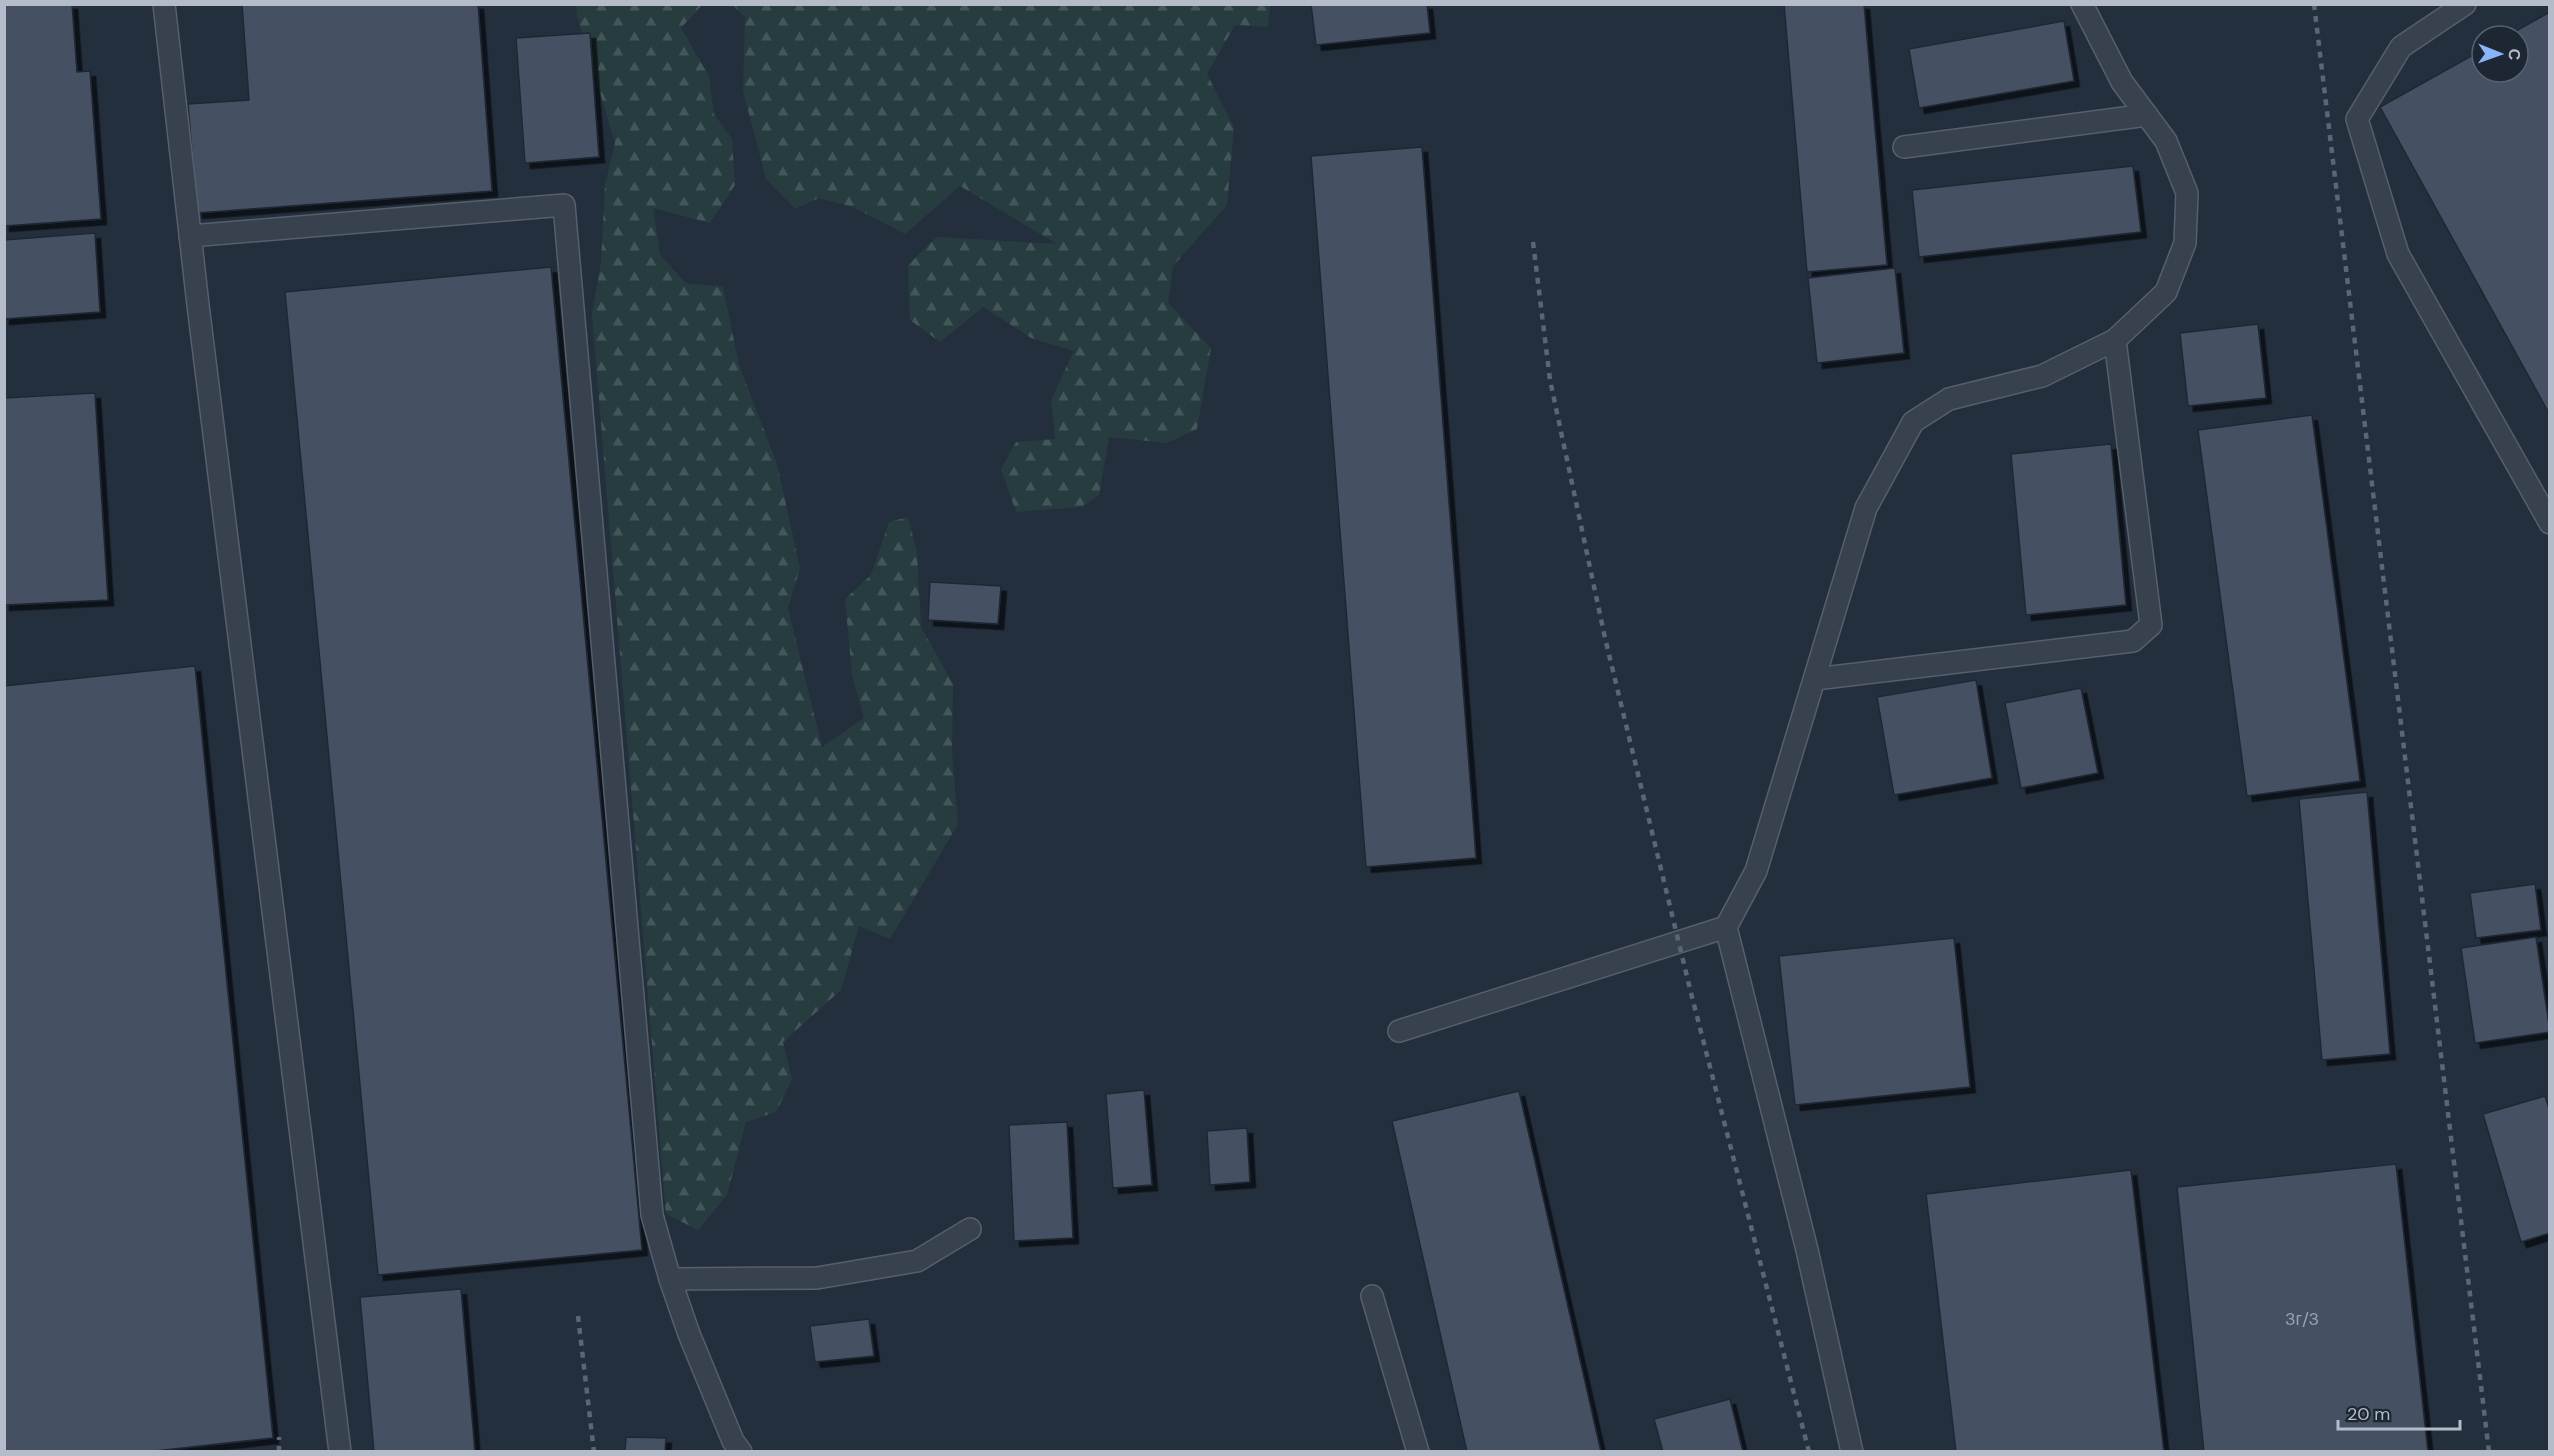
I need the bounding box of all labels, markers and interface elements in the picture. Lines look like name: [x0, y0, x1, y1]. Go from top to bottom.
north arrow: [2470, 24, 2530, 84]
text: С: [2504, 48, 2525, 61]
house number: 3г/3: [2285, 1307, 2319, 1331]
scale bar: [2338, 1393, 2460, 1431]
text: 20 m: [2347, 1402, 2390, 1426]

